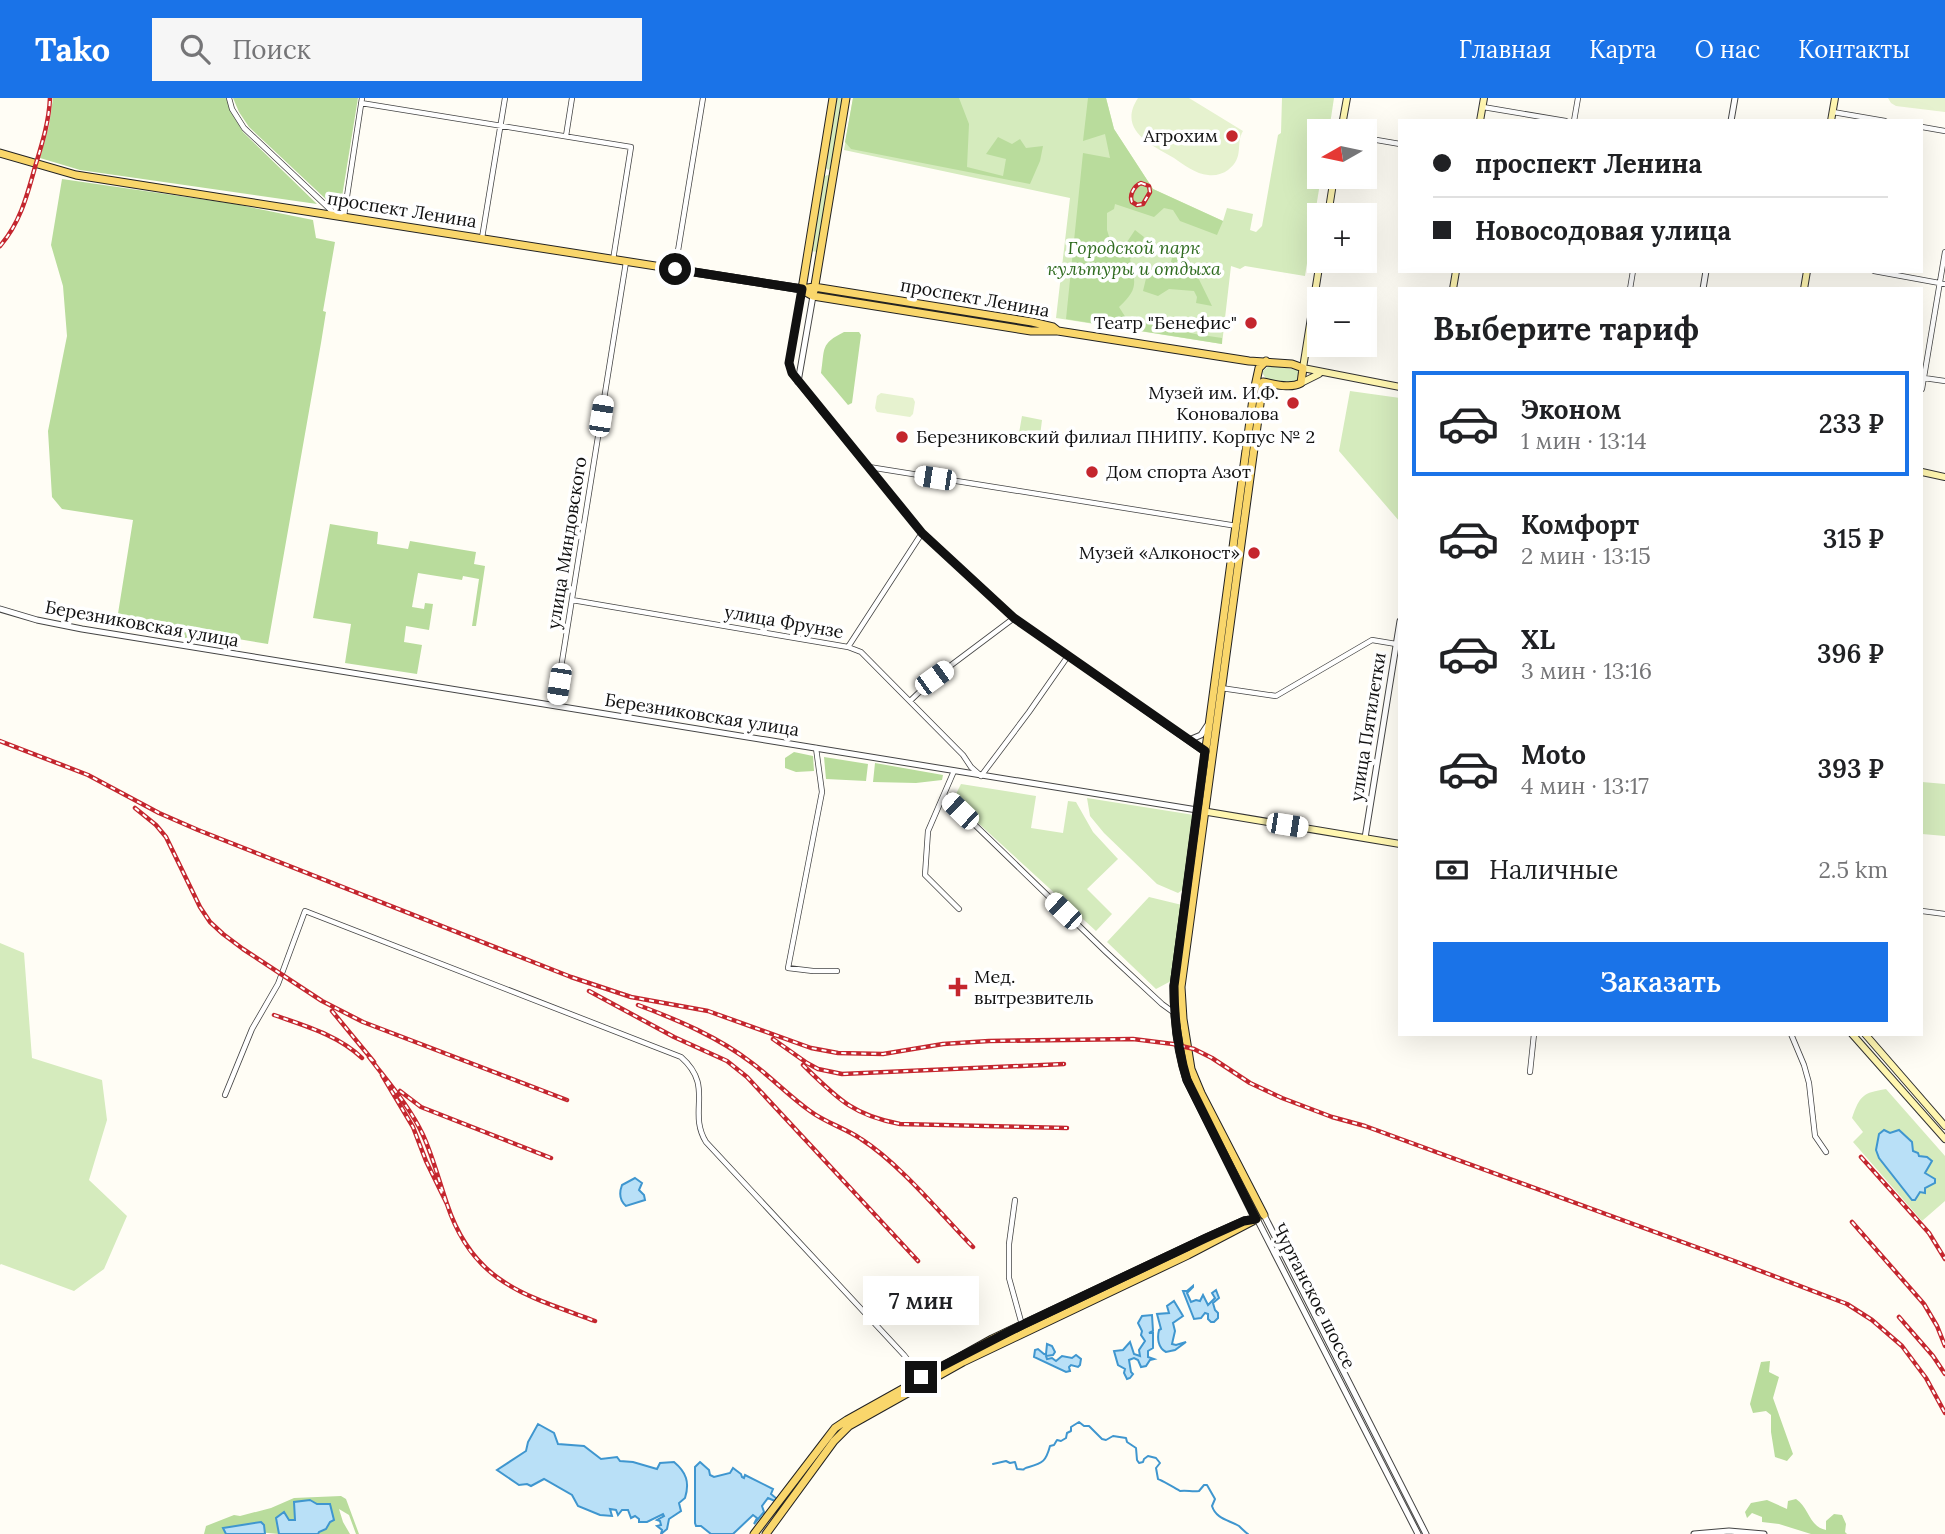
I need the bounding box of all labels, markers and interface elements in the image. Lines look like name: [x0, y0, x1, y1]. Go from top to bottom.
search box: [152, 18, 642, 81]
text: Tako: [35, 28, 110, 70]
icon: search: [176, 30, 214, 68]
text: Поиск: [232, 33, 311, 66]
text: Главная: [1459, 34, 1551, 65]
text: Карта: [1589, 34, 1657, 65]
text: О нас: [1695, 34, 1760, 65]
text: Контакты: [1798, 34, 1910, 65]
north arrow: [1307, 119, 1377, 189]
map controls: [1307, 119, 1377, 357]
place label: Агрохим: [1142, 124, 1218, 147]
marker: Агрохим: [1224, 128, 1240, 144]
text: проспект Ленина: [1475, 147, 1702, 180]
street label: проспект Ленина: [326, 186, 478, 233]
button: +: [1307, 203, 1377, 273]
text: Новосодовая улица: [1475, 214, 1731, 247]
park label: Городской парк культуры и отдыха: [1047, 236, 1221, 280]
route start: [659, 253, 691, 285]
street label: проспект Ленина: [899, 273, 1051, 322]
button: −: [1307, 287, 1377, 357]
text: Выберите тариф: [1433, 308, 1699, 349]
place label: Театр "Бенефис": [1094, 311, 1237, 334]
marker: Театр "Бенефис": [1243, 315, 1259, 331]
place label: Музей им. И.Ф. Коновалова: [1148, 381, 1279, 425]
icon: car: [1437, 392, 1500, 455]
text: Эконом: [1521, 393, 1621, 426]
car: [588, 394, 615, 438]
marker: Музей им. И.Ф. Коновалова: [1285, 395, 1301, 411]
text: 233 ₽: [1819, 407, 1884, 440]
place label: Березниковский филиал ПНИПУ. Корпус № 2: [916, 425, 1315, 448]
text: 1 мин · 13:14: [1521, 426, 1647, 455]
marker: Березниковский филиал ПНИПУ. Корпус № 2: [894, 429, 910, 445]
street label: улица Миндовского: [542, 455, 591, 631]
place label: Дом спорта Азот: [1106, 460, 1251, 483]
car: [913, 464, 958, 492]
marker: Дом спорта Азот: [1084, 464, 1100, 480]
icon: car: [1437, 507, 1500, 570]
text: Комфорт: [1521, 508, 1639, 541]
text: 315 ₽: [1823, 522, 1884, 555]
place label: Музей «Алконост»: [1079, 541, 1240, 564]
text: 2 мин · 13:15: [1521, 541, 1651, 570]
marker: Музей «Алконост»: [1246, 545, 1262, 561]
street label: Березниковская улица: [43, 595, 241, 652]
street label: улица Фрунзе: [723, 600, 846, 643]
icon: car: [1437, 622, 1500, 685]
text: XL: [1521, 623, 1555, 656]
text: 396 ₽: [1817, 637, 1884, 670]
street label: улица Пятилетки: [1344, 651, 1391, 803]
text: 3 мин · 13:16: [1521, 656, 1652, 685]
car: [911, 657, 958, 699]
car: [546, 662, 573, 706]
street label: Березниковская улица: [603, 688, 801, 741]
icon: car: [1437, 737, 1500, 800]
text: Moto: [1521, 738, 1586, 771]
text: 393 ₽: [1817, 752, 1884, 785]
text: 4 мин · 13:17: [1521, 771, 1649, 800]
car: [938, 789, 983, 833]
car: [1265, 811, 1310, 839]
icon: cash: [1433, 851, 1471, 889]
text: Наличные: [1489, 853, 1618, 886]
text: 2.5 km: [1818, 855, 1888, 884]
car: [1041, 889, 1086, 933]
button: Заказать: [1433, 942, 1888, 1022]
place label: Мед. вытрезвитель: [974, 965, 1094, 1009]
marker: Мед. вытрезвитель: [948, 977, 968, 997]
street label: Чуртанское шоссе: [1268, 1219, 1361, 1373]
callout: 7 мин: [863, 1276, 979, 1324]
text: 7 мин: [889, 1286, 953, 1315]
route end: [905, 1361, 937, 1393]

